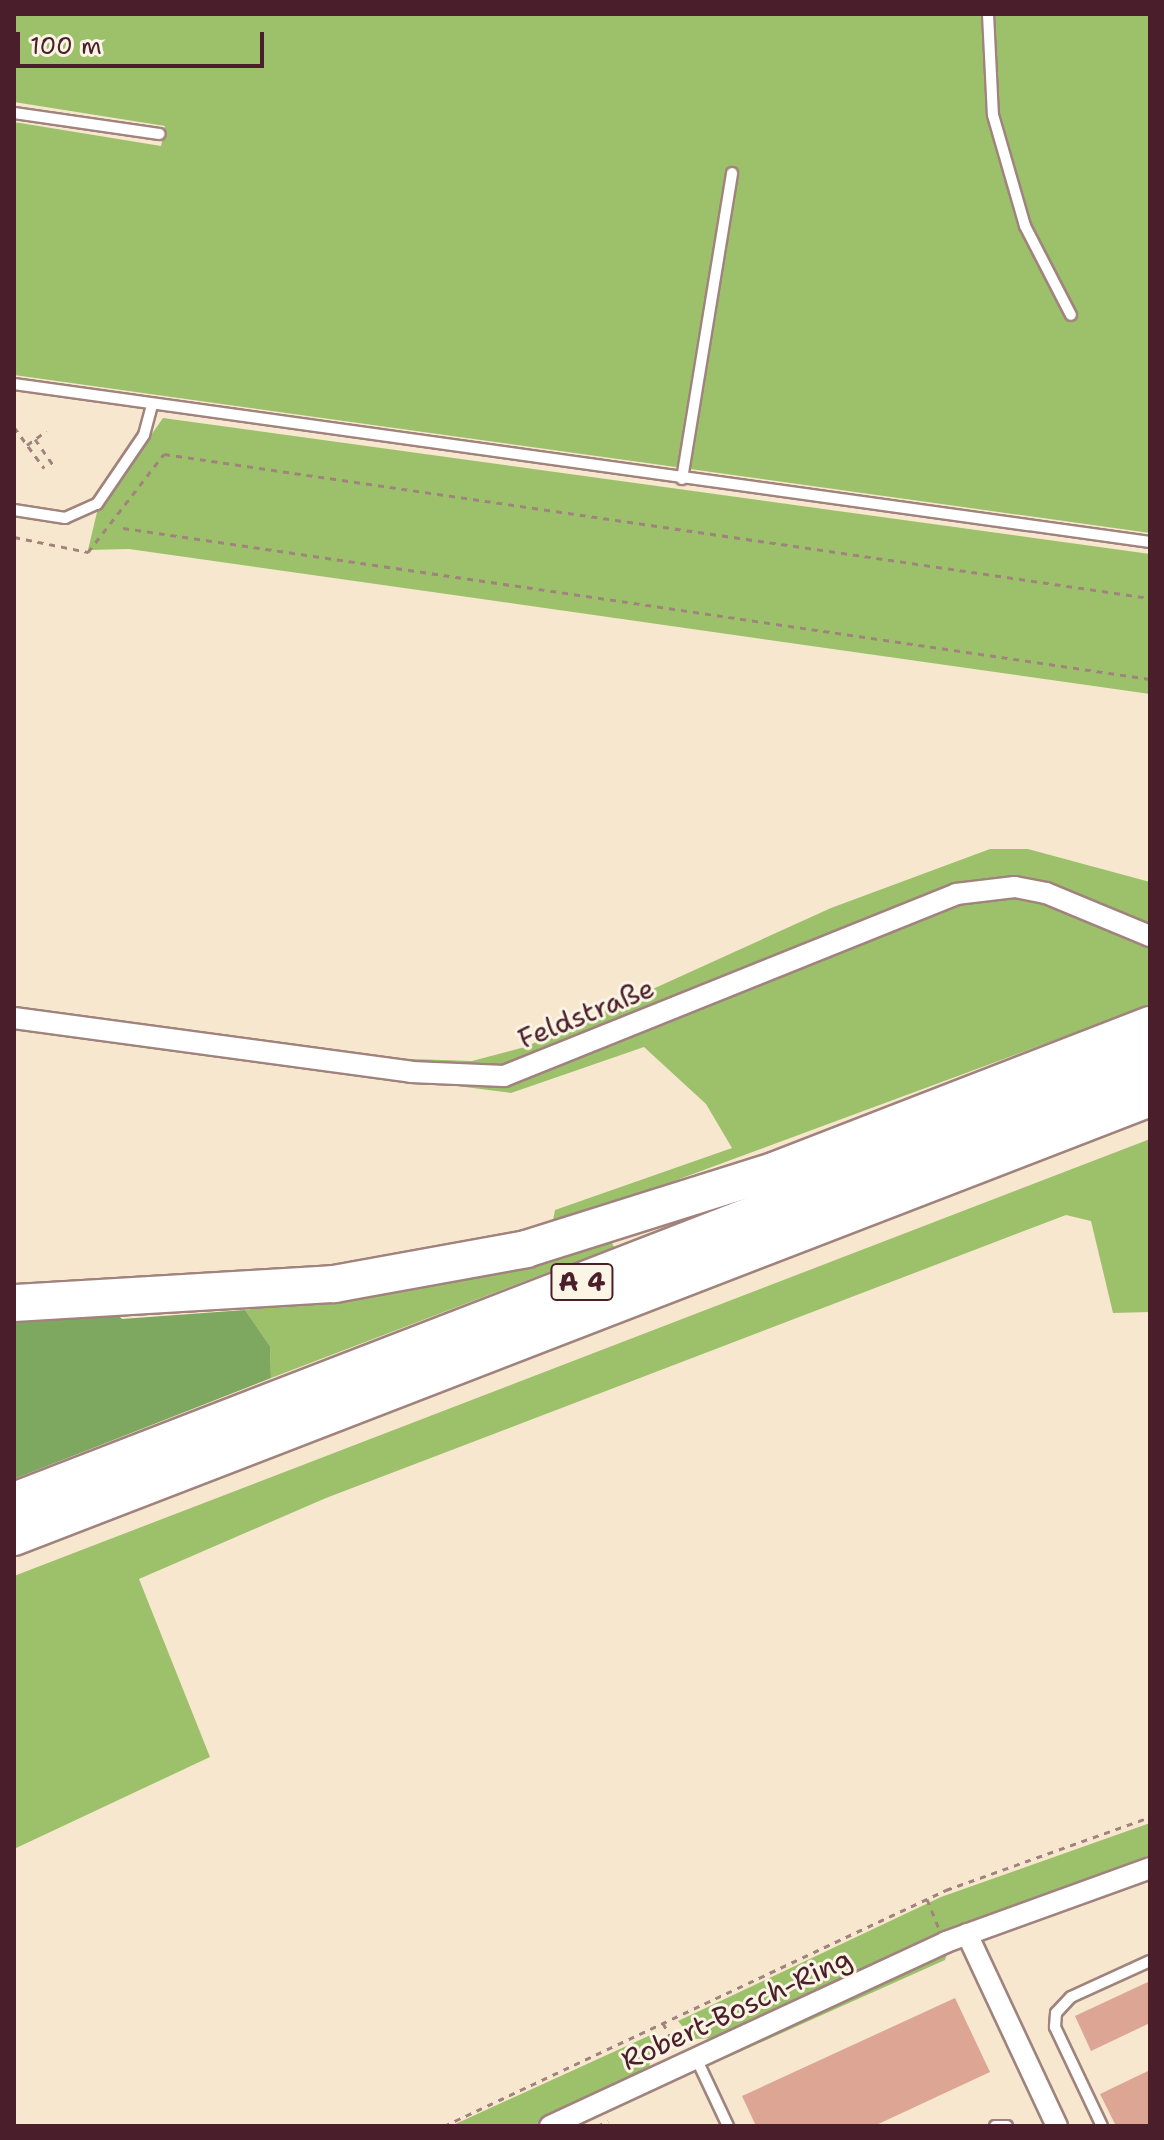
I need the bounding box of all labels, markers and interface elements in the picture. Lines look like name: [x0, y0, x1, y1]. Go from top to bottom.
scale bar: [20, 16, 268, 66]
text: 100 m: [30, 30, 102, 62]
street label: Feldstraße: [513, 970, 659, 1056]
road number: A 4: [550, 1260, 614, 1304]
street label: Robert-Bosch-Ring: [616, 1941, 856, 2077]

